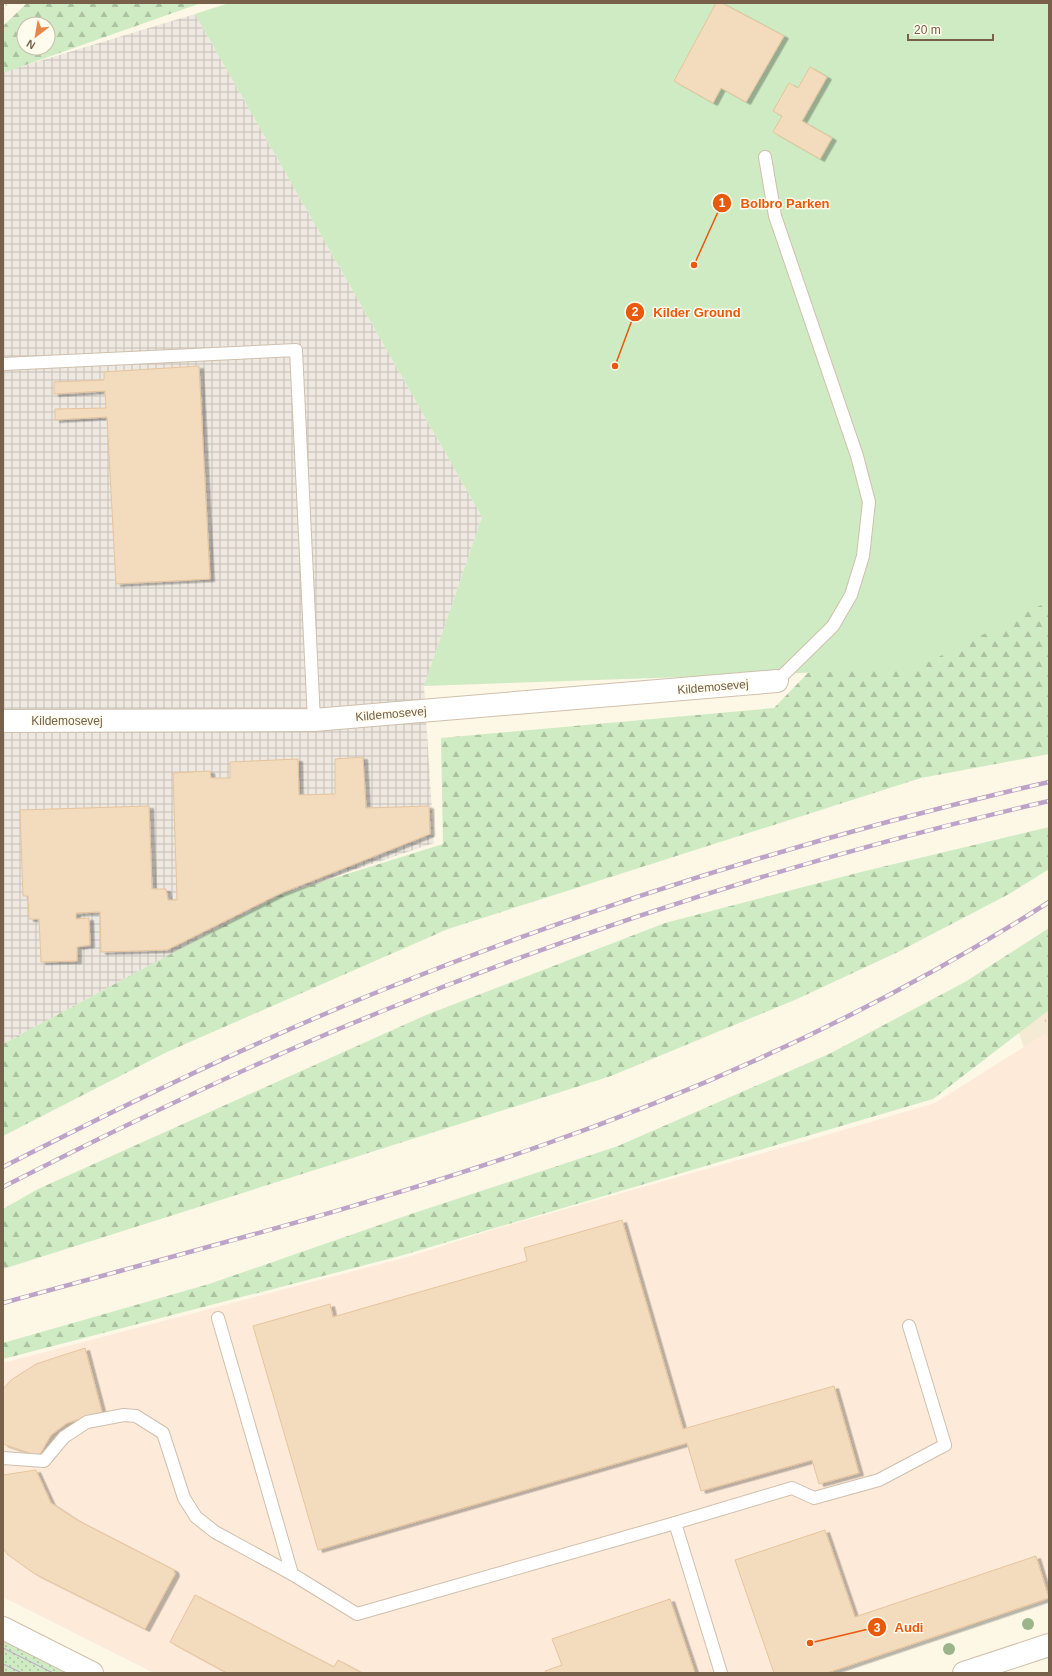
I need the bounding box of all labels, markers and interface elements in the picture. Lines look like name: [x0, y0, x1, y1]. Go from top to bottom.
north arrow: [16, 16, 56, 56]
scale bar: [908, 16, 993, 42]
text: 20 m: [914, 23, 941, 37]
text: N: [24, 37, 37, 52]
callout: Bolbro Parken: [712, 191, 837, 216]
text: 1: [719, 196, 726, 210]
text: Bolbro Parken: [741, 196, 829, 211]
callout: Kilder Ground: [625, 300, 749, 325]
text: 2: [632, 305, 639, 319]
text: Kilder Ground: [653, 305, 741, 320]
street label: Kildemosevej: [677, 677, 749, 697]
street label: Kildemosevej: [355, 704, 427, 724]
street label: Kildemosevej: [31, 714, 103, 728]
callout: Audi: [867, 1615, 932, 1640]
text: Audi: [895, 1620, 923, 1635]
text: 3: [874, 1621, 881, 1635]

